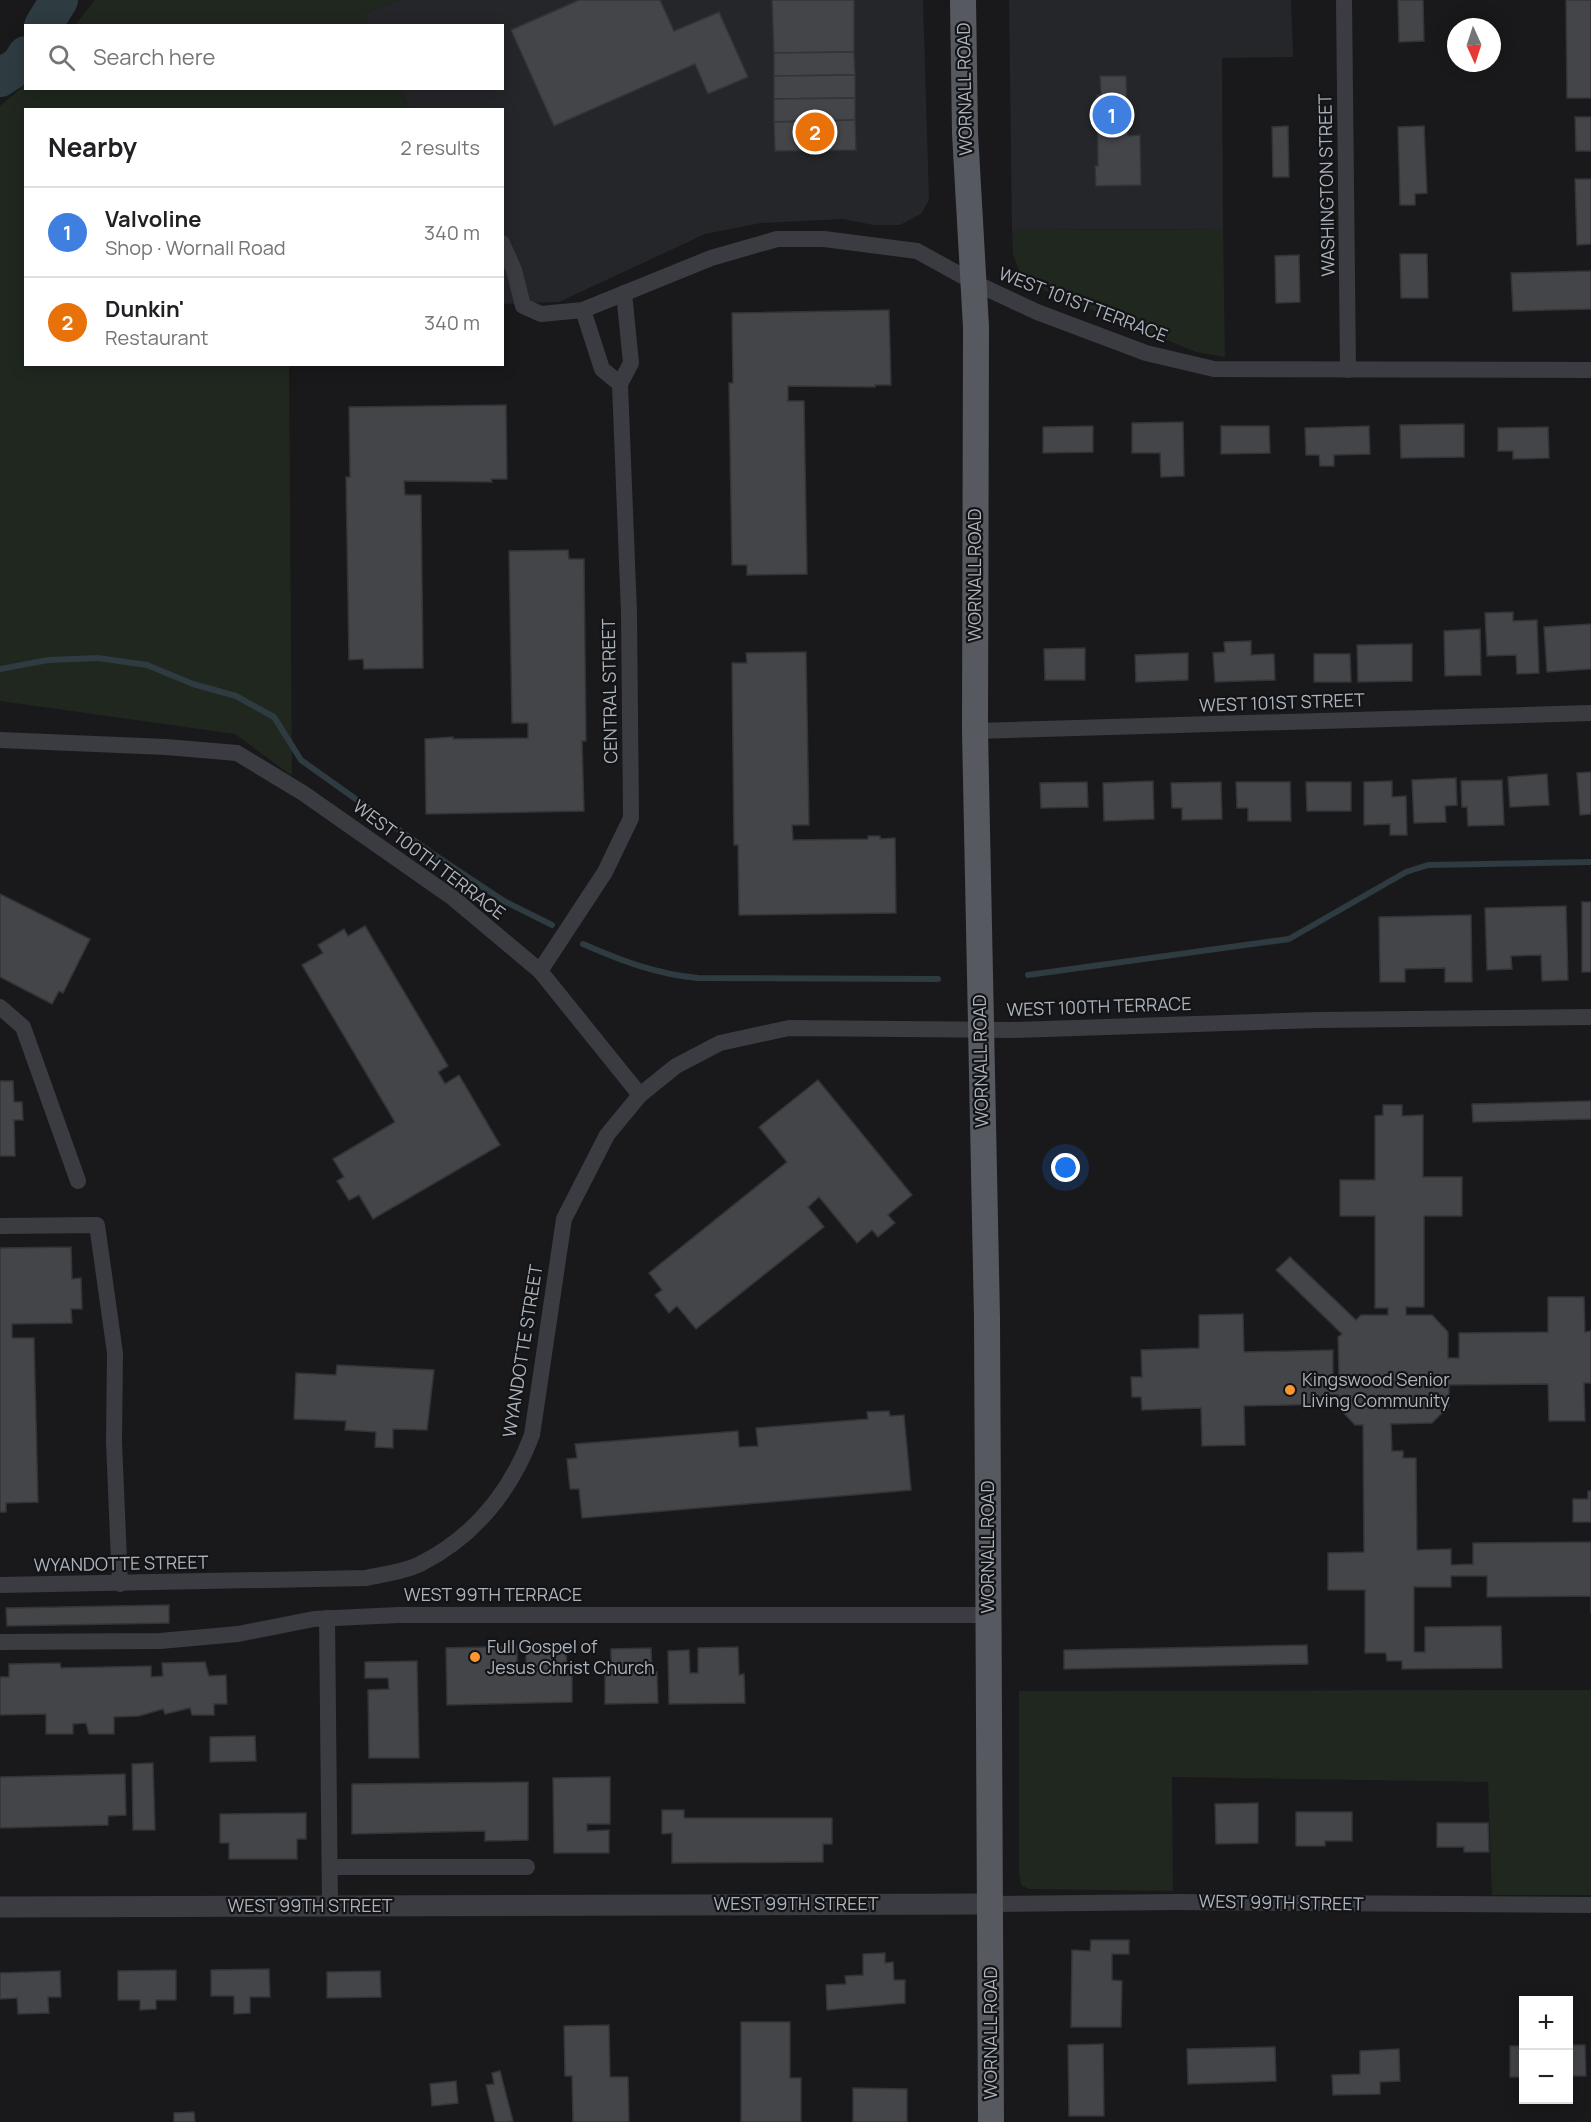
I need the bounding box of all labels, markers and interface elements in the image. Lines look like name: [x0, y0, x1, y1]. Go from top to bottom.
north arrow: [1447, 18, 1501, 72]
street label: WORNALL ROAD: [951, 22, 977, 156]
search box: [24, 24, 504, 90]
icon: search: [45, 41, 78, 74]
text: Search here: [93, 42, 215, 72]
pin: 1: [1092, 92, 1132, 138]
street label: WASHINGTON STREET: [1312, 93, 1340, 277]
pin: 2: [796, 110, 834, 154]
text: Nearby: [48, 129, 137, 165]
text: 2 results: [400, 134, 480, 161]
text: Valvoline: [105, 204, 201, 234]
text: 1: [63, 219, 72, 246]
text: 340 m: [424, 219, 480, 246]
text: Shop · Wornall Road: [105, 234, 286, 261]
street label: WEST 101ST TERRACE: [995, 261, 1171, 347]
text: Dunkin': [105, 294, 185, 324]
text: 2: [62, 309, 73, 336]
text: 340 m: [424, 309, 480, 336]
text: Restaurant: [105, 324, 209, 351]
street label: WORNALL ROAD: [962, 508, 986, 642]
street label: CENTRAL STREET: [596, 618, 622, 764]
street label: WEST 101ST STREET: [1199, 687, 1366, 717]
street label: WEST 100TH TERRACE: [348, 794, 511, 924]
street label: WEST 100TH TERRACE: [1006, 991, 1192, 1021]
street label: WORNALL ROAD: [967, 994, 993, 1128]
your location: [1051, 1153, 1080, 1182]
street label: WYANDOTTE STREET: [496, 1262, 548, 1439]
place label: Kingswood Senior Living Community: [1302, 1367, 1450, 1412]
marker: Kingswood Senior Living Community: [1283, 1383, 1297, 1397]
street label: WORNALL ROAD: [975, 1480, 999, 1614]
street label: WYANDOTTE STREET: [33, 1549, 209, 1577]
street label: WEST 99TH TERRACE: [404, 1582, 582, 1606]
place label: Full Gospel of Jesus Christ Church: [487, 1634, 655, 1679]
marker: Full Gospel of Jesus Christ Church: [468, 1650, 482, 1664]
street label: WEST 99TH STREET: [1198, 1889, 1364, 1915]
street label: WEST 99TH STREET: [714, 1891, 879, 1915]
street label: WEST 99TH STREET: [228, 1893, 393, 1917]
street label: WORNALL ROAD: [978, 1966, 1002, 2100]
map controls: [1519, 1996, 1573, 2104]
button: +: [1519, 1996, 1573, 2050]
button: −: [1519, 2050, 1573, 2104]

